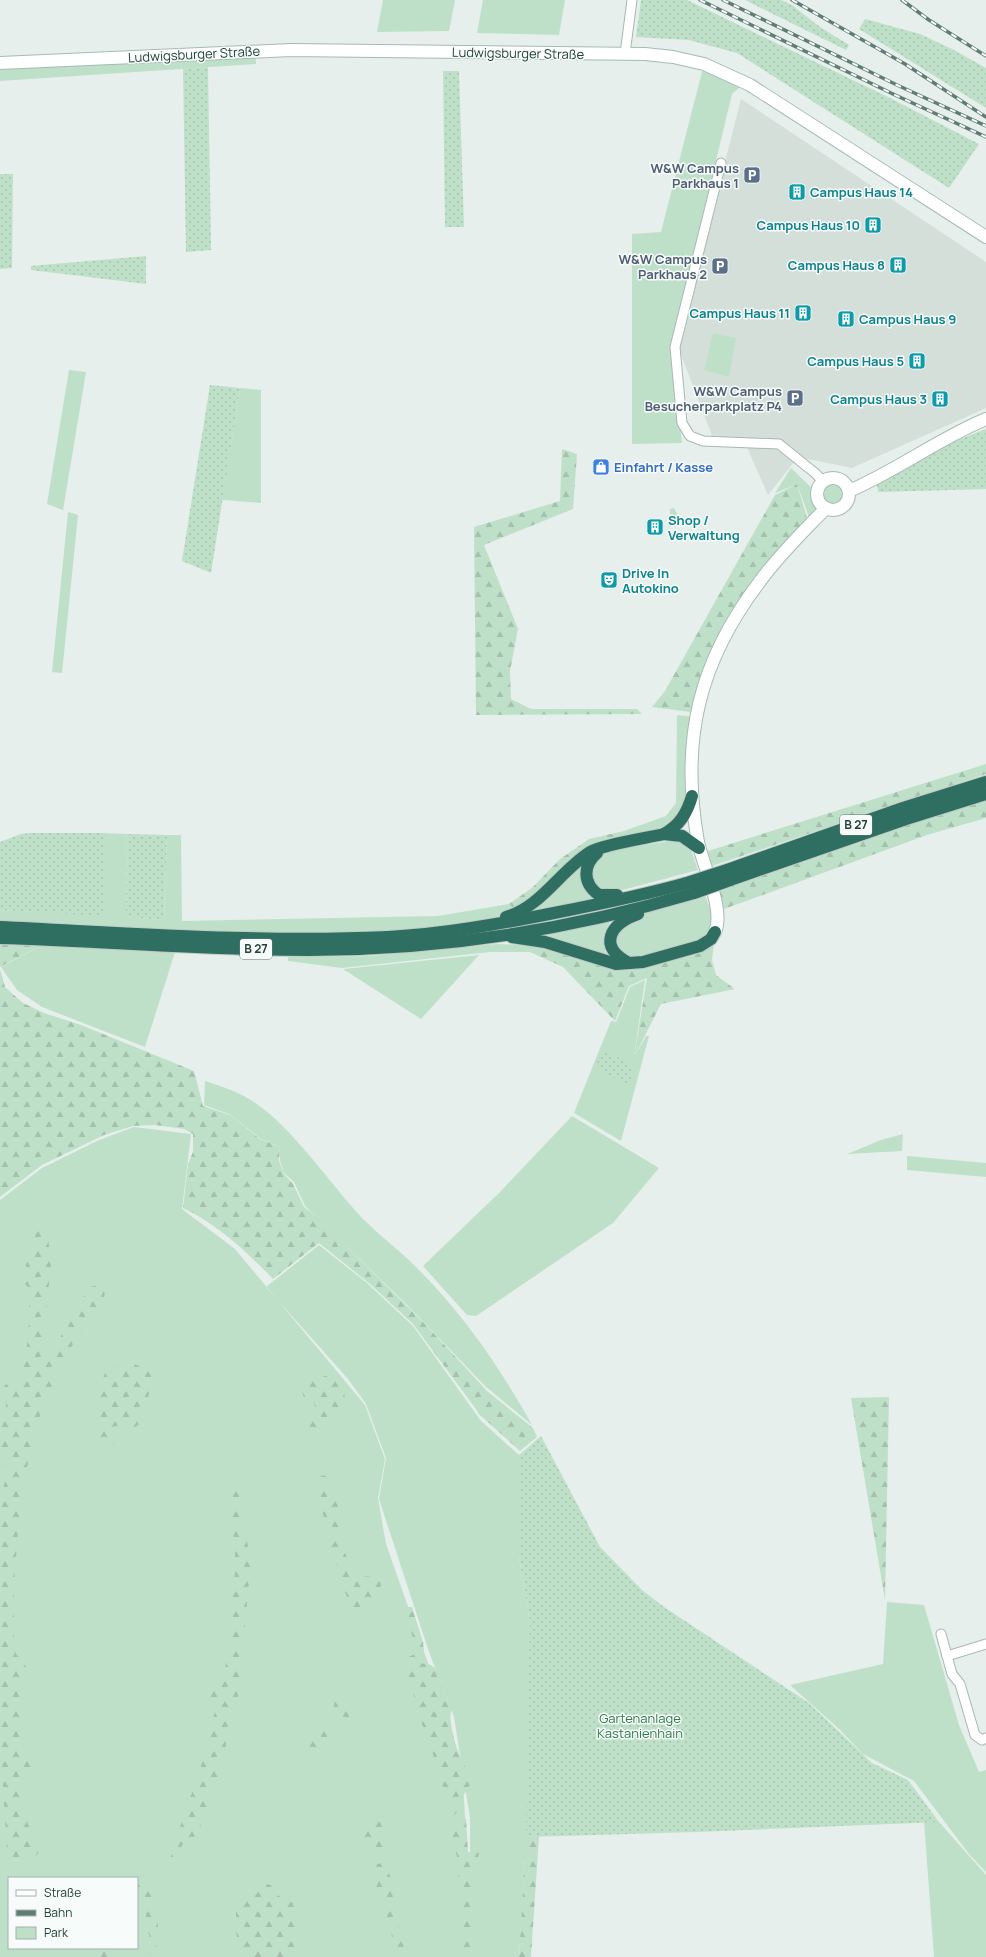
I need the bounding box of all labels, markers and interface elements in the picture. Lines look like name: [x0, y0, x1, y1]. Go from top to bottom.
street label: Ludwigsburger Straße: [127, 42, 261, 66]
street label: Ludwigsburger Straße: [452, 43, 585, 63]
place label: W&W Campus Parkhaus 1: [650, 159, 739, 192]
parking icon: W&W Campus Parkhaus 1: [742, 165, 762, 185]
building icon: Campus Haus 14: [787, 182, 807, 202]
place label: Campus Haus 14: [810, 183, 913, 201]
building icon: Campus Haus 10: [863, 215, 883, 235]
place label: Campus Haus 10: [757, 216, 860, 234]
place label: W&W Campus Parkhaus 2: [618, 250, 707, 283]
building icon: Campus Haus 8: [888, 255, 908, 275]
parking icon: W&W Campus Parkhaus 2: [710, 256, 730, 276]
place label: Campus Haus 8: [788, 256, 885, 274]
building icon: Campus Haus 11: [793, 303, 813, 323]
place label: Campus Haus 11: [689, 304, 790, 322]
building icon: Campus Haus 9: [836, 309, 856, 329]
place label: Campus Haus 9: [859, 310, 956, 328]
building icon: Campus Haus 5: [907, 351, 927, 371]
place label: Campus Haus 5: [807, 352, 904, 370]
place label: W&W Campus Besucherparkplatz P4: [645, 382, 782, 415]
parking icon: W&W Campus Besucherparkplatz P4: [785, 388, 805, 408]
building icon: Campus Haus 3: [930, 389, 950, 409]
place label: Campus Haus 3: [830, 390, 927, 408]
shop icon: Einfahrt / Kasse: [591, 457, 611, 477]
place label: Einfahrt / Kasse: [614, 458, 713, 476]
place label: Shop / Verwaltung: [668, 511, 740, 544]
building icon: Shop / Verwaltung: [645, 517, 665, 537]
place label: Drive In Autokino: [622, 564, 679, 597]
theatre icon: Drive In Autokino: [599, 570, 619, 590]
road number: B 27: [840, 815, 872, 835]
road number: B 27: [240, 939, 272, 959]
park label: Gartenanlage Kastanienhain: [597, 1709, 683, 1742]
legend: [8, 1877, 138, 1949]
text: Straße: [44, 1884, 81, 1901]
text: Bahn: [44, 1904, 72, 1921]
text: Park: [44, 1924, 69, 1941]

